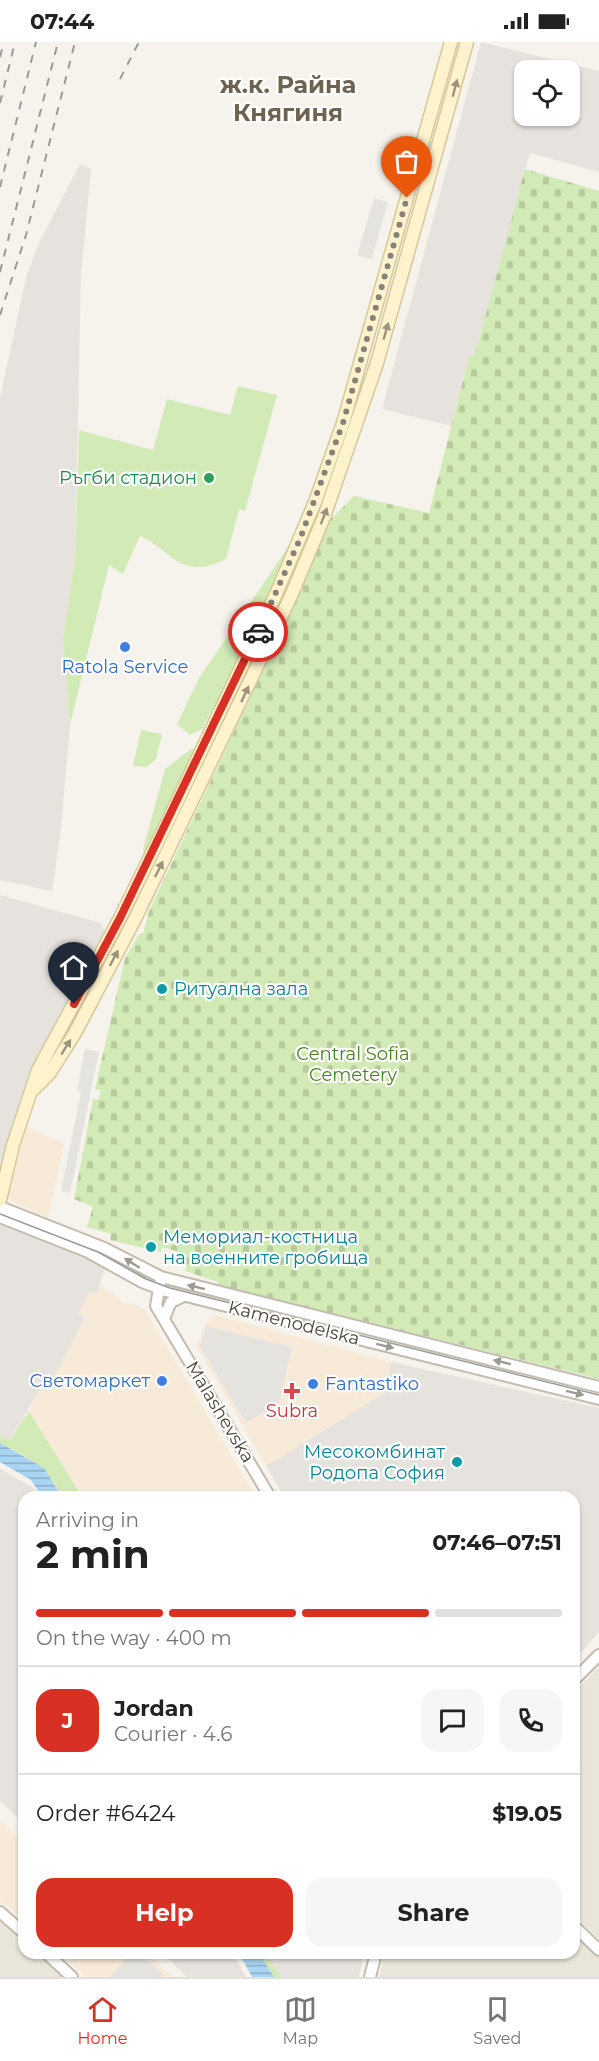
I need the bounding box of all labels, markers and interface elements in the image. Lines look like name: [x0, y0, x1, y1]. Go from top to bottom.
text: 07:44: [30, 8, 94, 35]
map controls: [514, 60, 580, 126]
button: locate: [514, 60, 580, 126]
district label: ж.к. Райна Княгиня: [220, 70, 356, 127]
one-way arrow: [450, 79, 460, 98]
pin: [381, 136, 432, 198]
icon: bag: [390, 145, 423, 178]
one-way arrow: [382, 322, 392, 340]
place label: Ръгби стадион: [59, 467, 197, 489]
marker: Ръгби стадион: [202, 471, 216, 485]
one-way arrow: [319, 506, 329, 524]
courier: [228, 602, 288, 662]
icon: car: [242, 616, 275, 649]
marker: Ratola Service: [118, 640, 132, 654]
place label: Ratola Service: [62, 656, 189, 678]
one-way arrow: [240, 685, 249, 702]
one-way arrow: [155, 860, 164, 877]
pin: [48, 942, 99, 1004]
one-way arrow: [109, 949, 119, 966]
icon: home: [57, 951, 90, 984]
place label: Ритуална зала: [174, 978, 308, 1000]
marker: Ритуална зала: [155, 982, 169, 996]
one-way arrow: [60, 1039, 71, 1055]
park label: Central Sofia Cemetery: [296, 1043, 410, 1086]
place label: Мемориал-костница на военните гробища: [163, 1226, 368, 1269]
marker: Мемориал-костница на военните гробища: [144, 1240, 158, 1254]
one-way arrow: [124, 1258, 140, 1269]
one-way arrow: [187, 1281, 205, 1291]
street label: Kamenodelska: [226, 1296, 362, 1350]
one-way arrow: [376, 1341, 395, 1351]
street label: Malashevska: [181, 1357, 259, 1467]
one-way arrow: [492, 1357, 511, 1367]
place label: Светомаркет: [29, 1370, 150, 1392]
place label: Fantastiko: [325, 1373, 419, 1395]
marker: Светомаркет: [155, 1374, 169, 1388]
marker: Fantastiko: [306, 1377, 320, 1391]
marker: Subra: [285, 1384, 299, 1398]
one-way arrow: [565, 1388, 584, 1398]
place label: Subra: [266, 1400, 318, 1422]
place label: Месокомбинат Родопа София: [304, 1441, 445, 1484]
marker: Месокомбинат Родопа София: [450, 1455, 464, 1469]
text: Arriving in: [36, 1508, 139, 1532]
text: 07:46–07:51: [432, 1529, 562, 1556]
text: 2 min: [36, 1530, 150, 1578]
text: On the way · 400 m: [36, 1626, 232, 1650]
button: chat: [421, 1689, 484, 1752]
button: phone: [499, 1689, 562, 1752]
text: Jordan: [114, 1695, 194, 1722]
text: J: [62, 1707, 73, 1734]
text: Courier · 4.6: [114, 1722, 232, 1746]
text: Order #6424: [36, 1800, 176, 1827]
text: $19.05: [492, 1800, 562, 1827]
button: Help: [36, 1878, 293, 1947]
button: Share: [305, 1878, 562, 1947]
tab: Home: [78, 1993, 127, 2048]
tab: Map: [283, 1993, 318, 2048]
tab: Saved: [473, 1993, 521, 2048]

